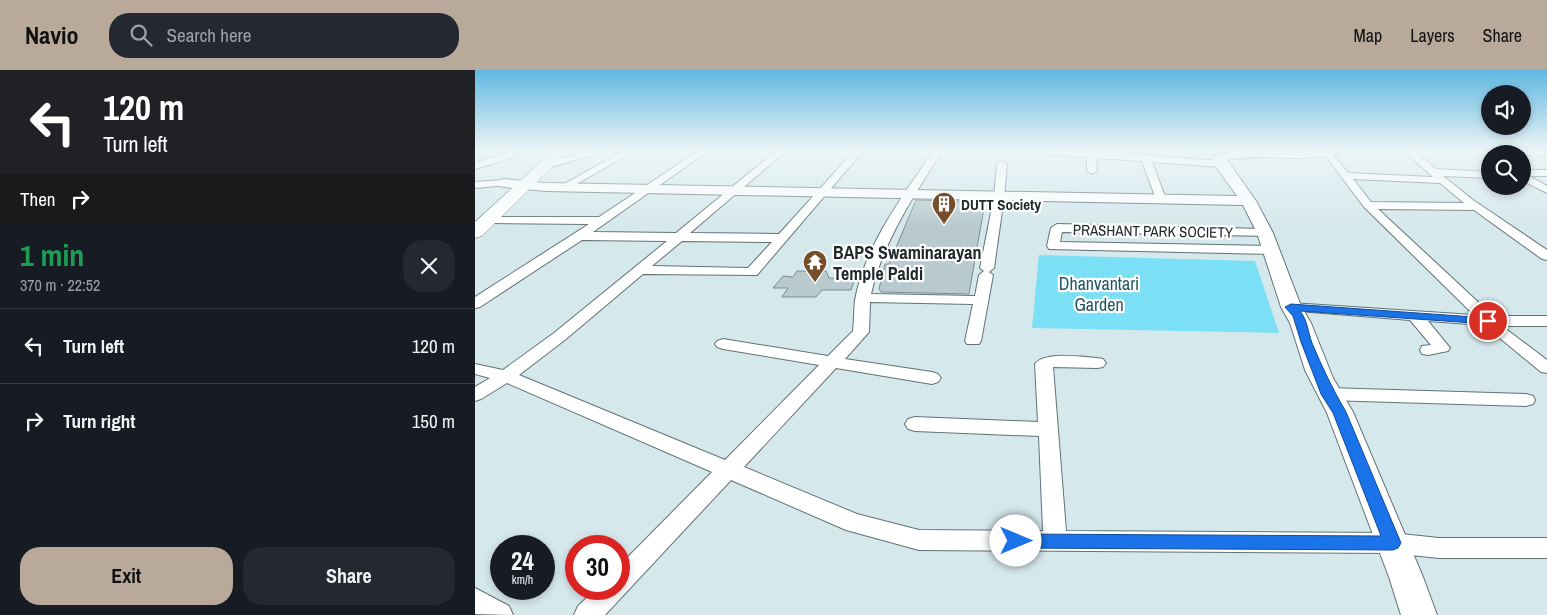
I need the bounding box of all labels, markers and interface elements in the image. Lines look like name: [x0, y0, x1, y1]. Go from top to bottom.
search box: [109, 13, 459, 58]
text: Navio: [25, 19, 79, 51]
icon: search: [127, 21, 155, 49]
text: Search here: [167, 22, 251, 48]
text: Map: [1354, 23, 1382, 48]
text: Layers: [1410, 23, 1455, 48]
text: Share: [1483, 23, 1522, 48]
text: 120 m: [103, 84, 184, 131]
map controls: [1481, 85, 1531, 195]
button: sound: [1481, 85, 1531, 135]
icon: left: [20, 90, 85, 155]
text: Turn left: [103, 129, 168, 159]
button: search: [1481, 145, 1531, 195]
icon: right: [66, 185, 94, 213]
text: Then: [20, 186, 56, 212]
building icon: DUTT Society: [931, 191, 957, 225]
place label: DUTT Society: [961, 194, 1041, 215]
street label: PRASHANT PARK SOCIETY: [1073, 219, 1234, 243]
text: 1 min: [20, 235, 84, 275]
button: close: [403, 240, 455, 292]
place label: BAPS Swaminarayan Temple Paldi: [833, 240, 981, 286]
temple icon: BAPS Swaminarayan Temple Paldi: [802, 249, 828, 283]
park label: Dhanvantari Garden: [1059, 271, 1139, 317]
text: 370 m · 22:52: [20, 274, 100, 296]
pin: [1467, 300, 1509, 342]
icon: arrive: [1474, 307, 1502, 335]
icon: left: [20, 332, 48, 360]
text: Turn left: [63, 333, 124, 359]
text: 120 m: [412, 333, 455, 359]
icon: right: [20, 407, 48, 435]
text: Turn right: [63, 408, 135, 434]
text: 150 m: [412, 408, 455, 434]
position arrow: [989, 514, 1041, 566]
speed limit sign: 30: [565, 535, 630, 600]
text: 24: [511, 544, 534, 578]
button: Exit: [20, 547, 233, 605]
button: Share: [243, 547, 455, 605]
text: km/h: [512, 572, 533, 588]

